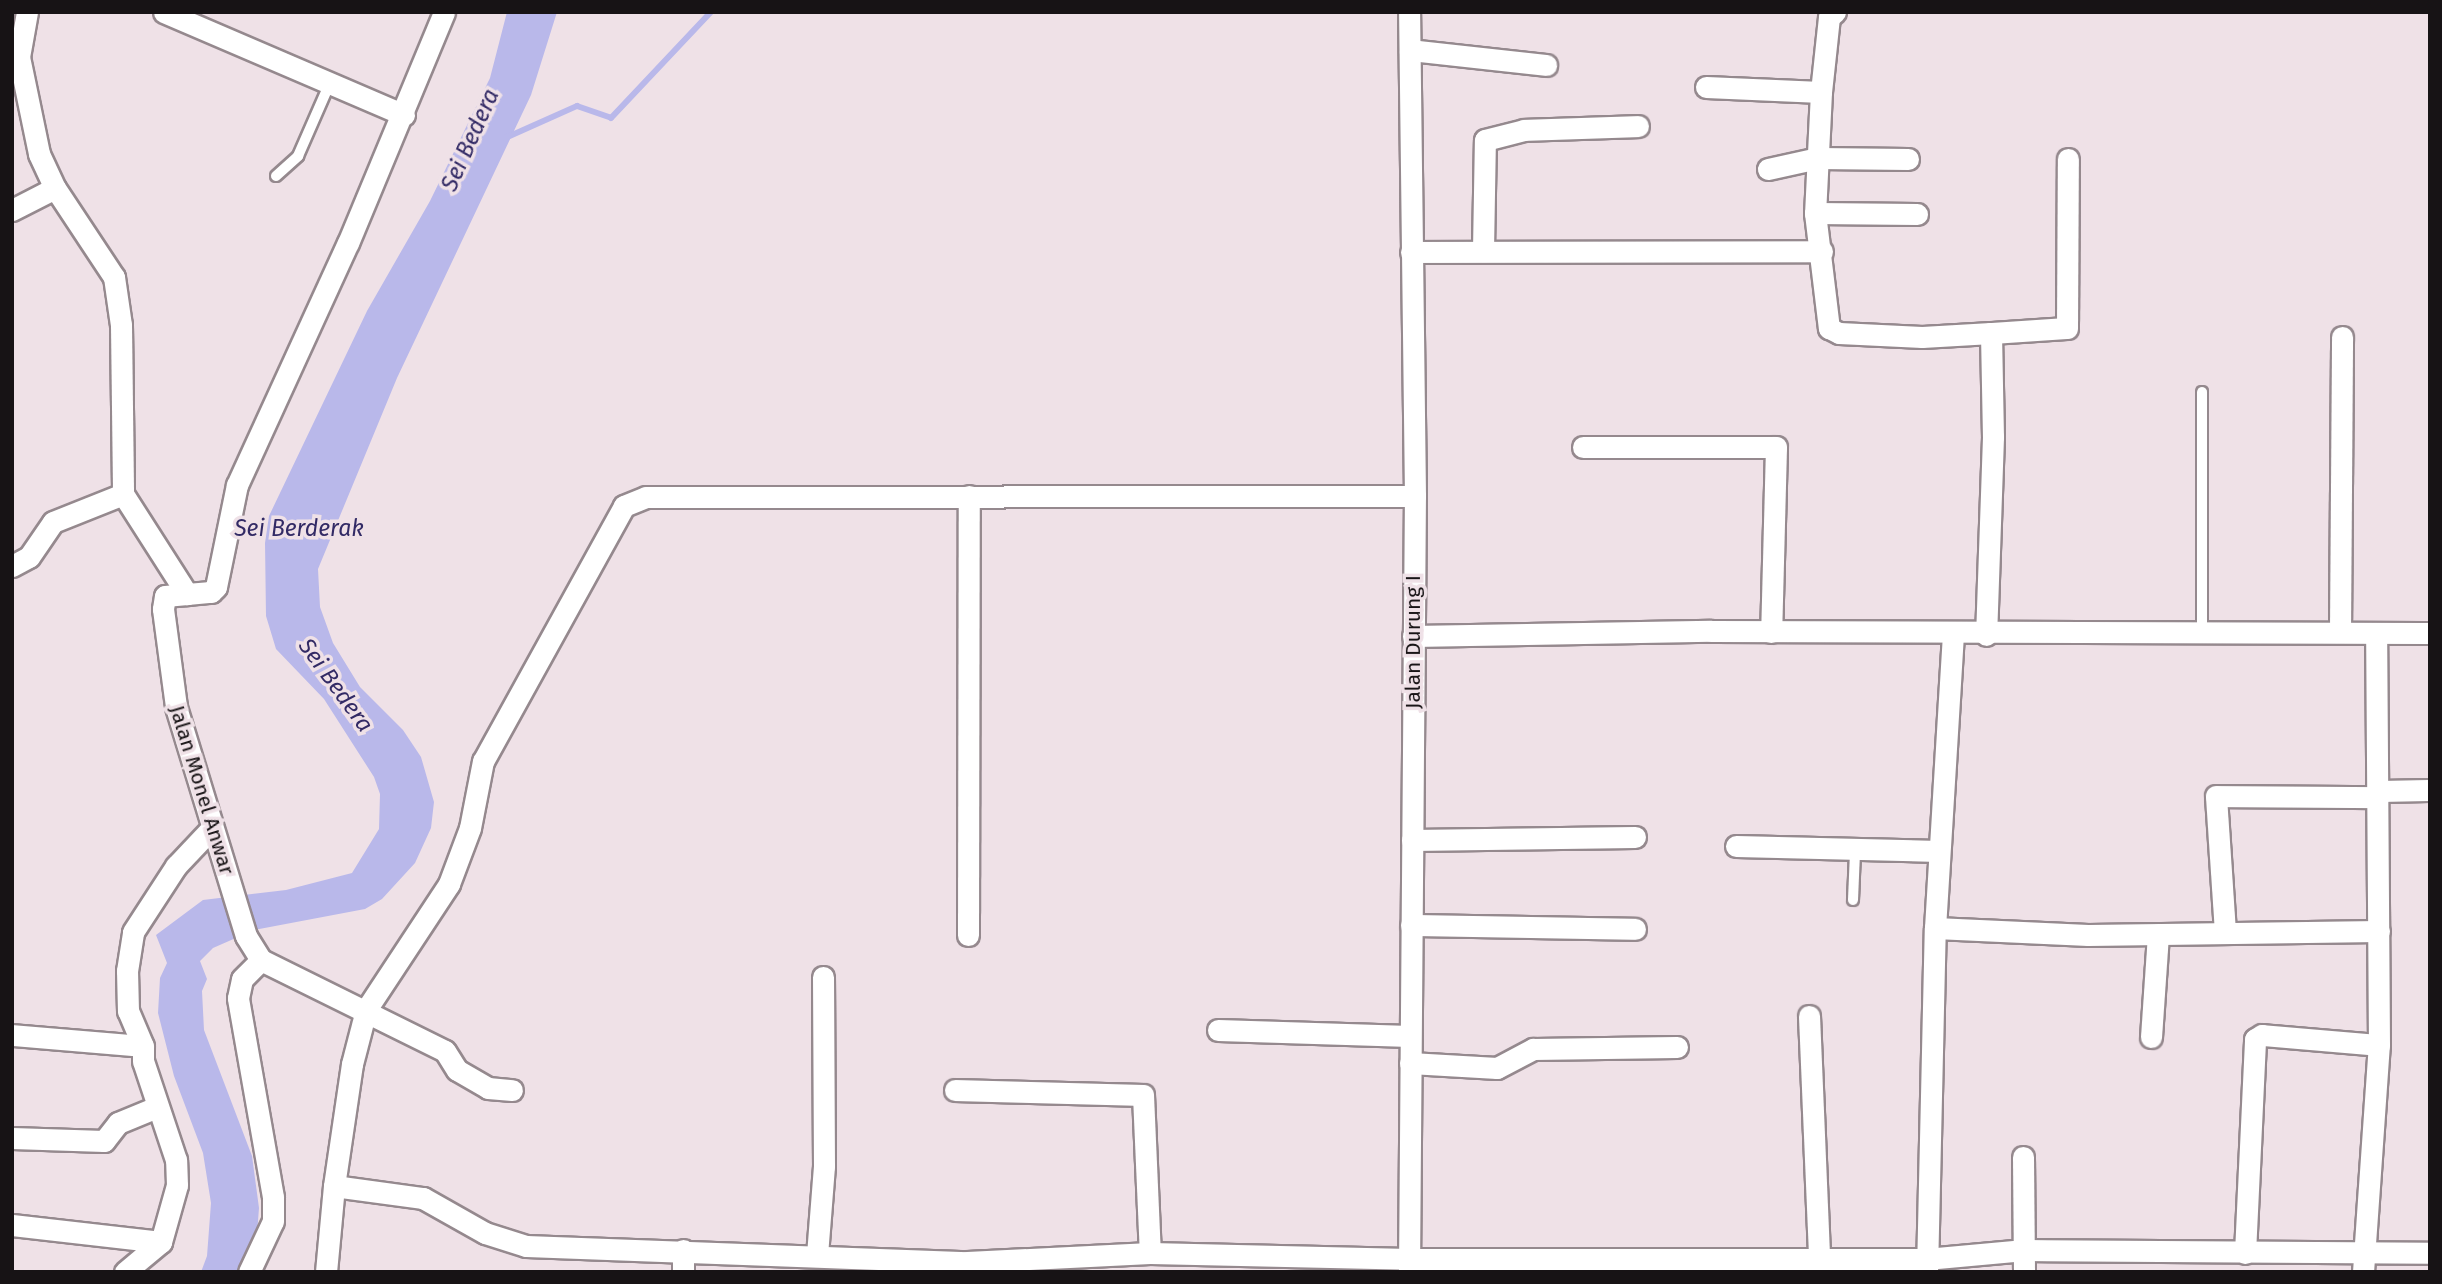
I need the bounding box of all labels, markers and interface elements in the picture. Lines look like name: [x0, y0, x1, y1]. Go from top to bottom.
water label: Sei Bedera: [435, 85, 505, 195]
water label: Sei Berderak: [234, 514, 364, 542]
street label: Jalan Durung I: [1400, 575, 1426, 709]
water label: Sei Bedera: [293, 633, 379, 737]
street label: Jalan Monel Anwar: [164, 702, 240, 878]

